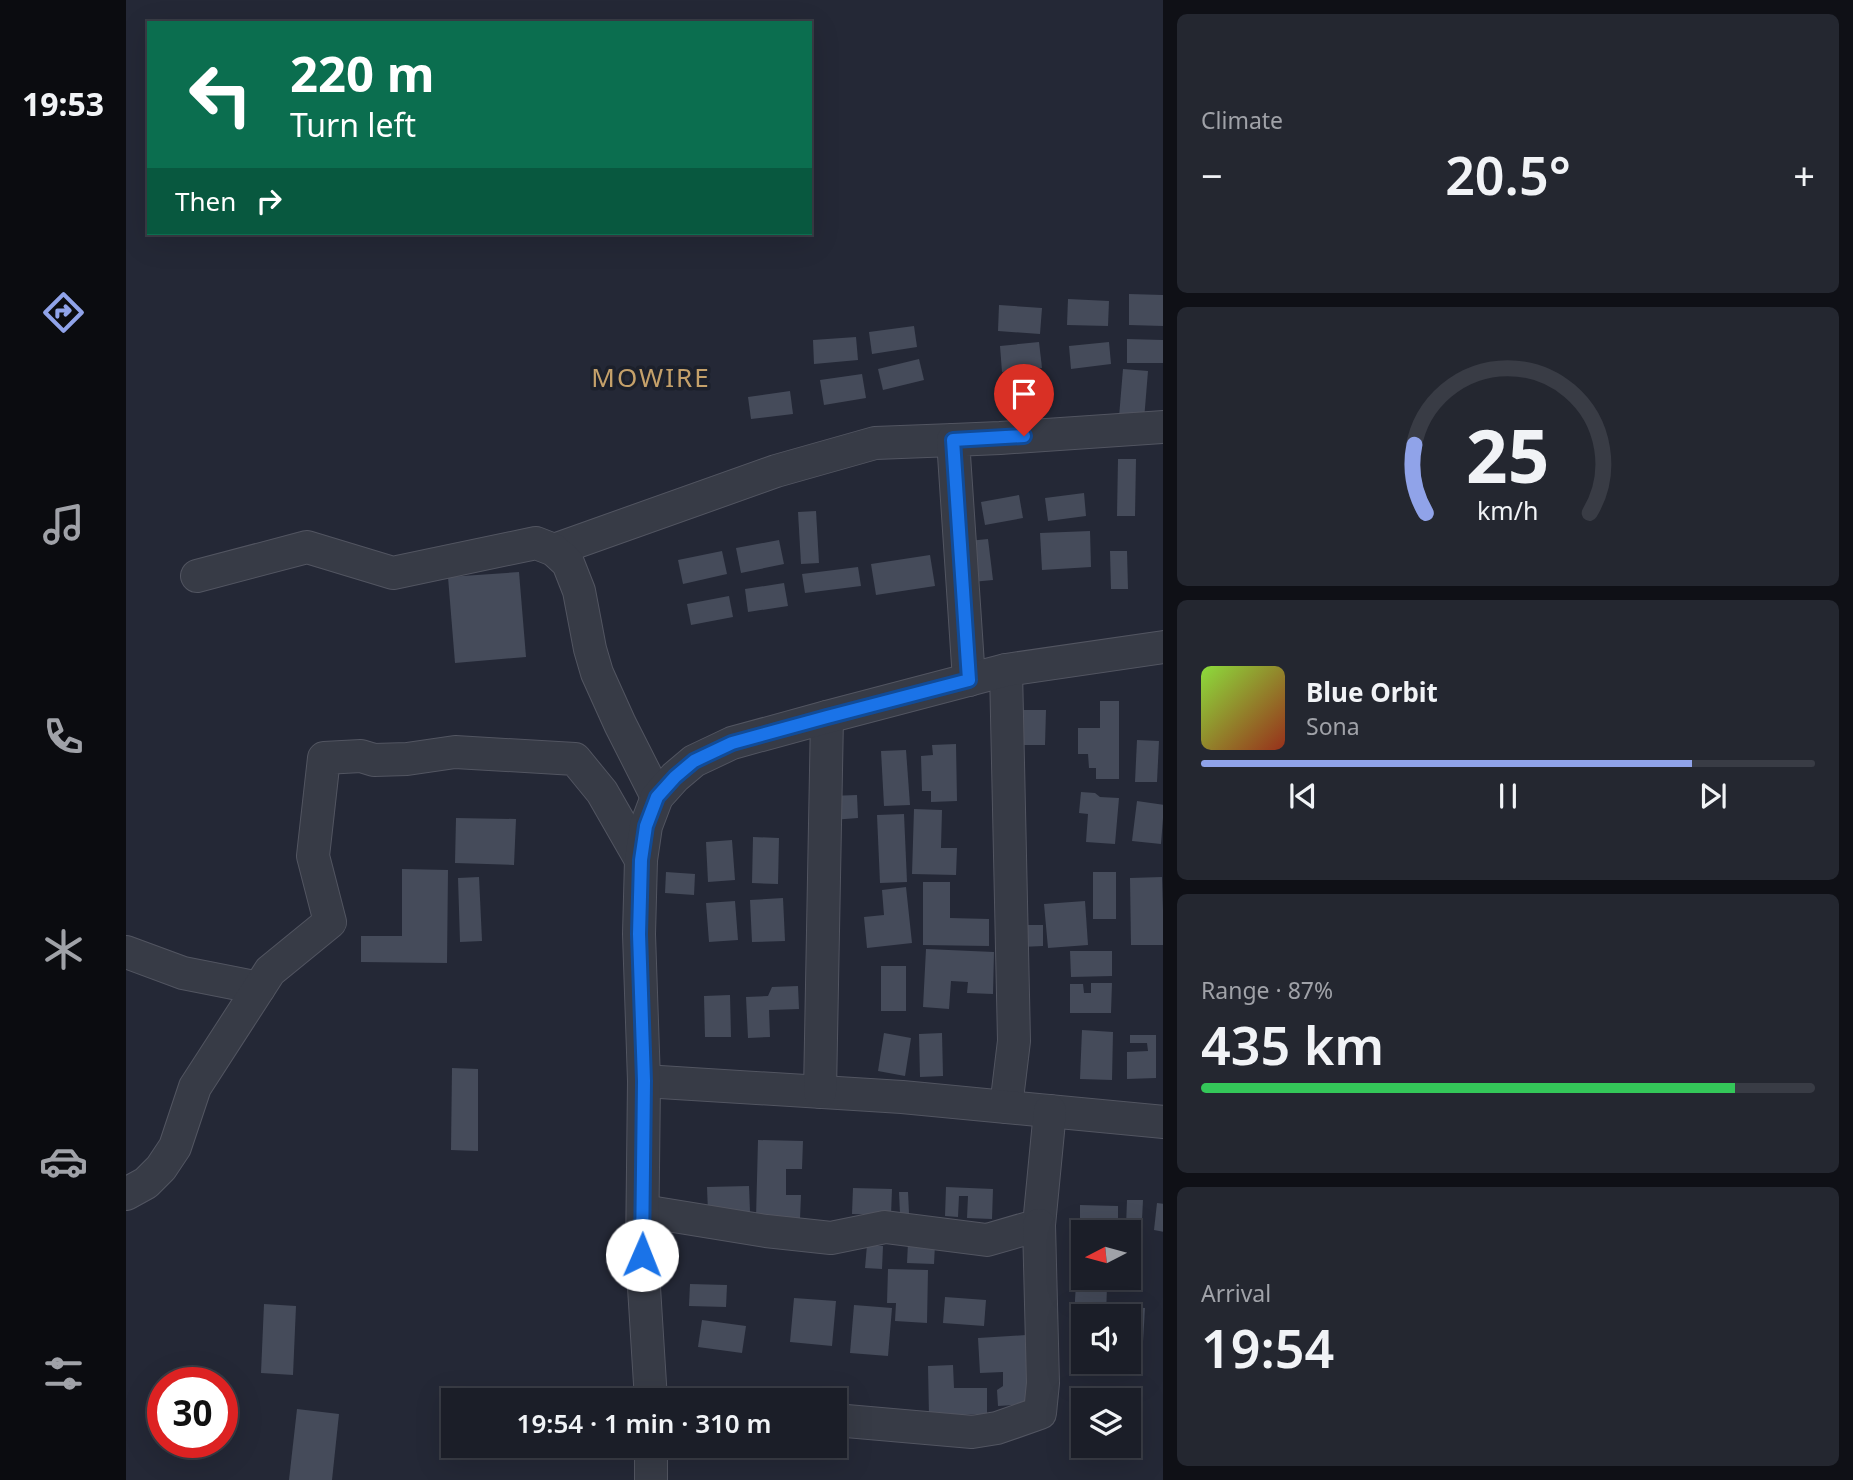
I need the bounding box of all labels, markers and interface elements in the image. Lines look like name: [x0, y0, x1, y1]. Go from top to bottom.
text: 220 m: [290, 40, 435, 106]
icon: left: [175, 49, 266, 140]
text: 19:53: [22, 82, 104, 125]
text: Turn left: [290, 103, 416, 146]
text: Climate: [1201, 104, 1283, 136]
text: 20.5°: [1445, 139, 1571, 210]
text: −: [1201, 149, 1223, 201]
text: +: [1793, 149, 1815, 201]
icon: right: [250, 182, 288, 220]
text: Then: [175, 183, 236, 219]
icon: directions: [39, 288, 88, 337]
district label: MOWIRE: [591, 359, 711, 395]
pin: [994, 364, 1054, 436]
icon: arrive: [1005, 375, 1043, 413]
text: 25: [1466, 405, 1550, 504]
text: km/h: [1477, 493, 1539, 527]
icon: music: [39, 500, 88, 549]
text: Blue Orbit: [1306, 674, 1438, 710]
text: Sona: [1306, 710, 1360, 742]
icon: phone: [39, 712, 88, 761]
icon: previous: [1284, 777, 1322, 815]
icon: pause: [1489, 777, 1527, 815]
icon: next: [1694, 777, 1732, 815]
icon: climate: [39, 925, 88, 974]
text: Range · 87%: [1201, 974, 1333, 1006]
text: 435 km: [1201, 1009, 1384, 1080]
icon: car: [39, 1137, 88, 1186]
position arrow: [605, 1218, 679, 1292]
north arrow: [1071, 1220, 1141, 1290]
map controls: [1071, 1220, 1141, 1458]
text: Arrival: [1201, 1277, 1271, 1309]
button: sound: [1071, 1304, 1141, 1374]
text: 19:54: [1201, 1312, 1334, 1383]
icon: filters: [39, 1349, 88, 1398]
speed limit sign: 30: [147, 1367, 238, 1458]
button: layers: [1071, 1388, 1141, 1458]
text: 19:54 · 1 min · 310 m: [517, 1405, 771, 1441]

